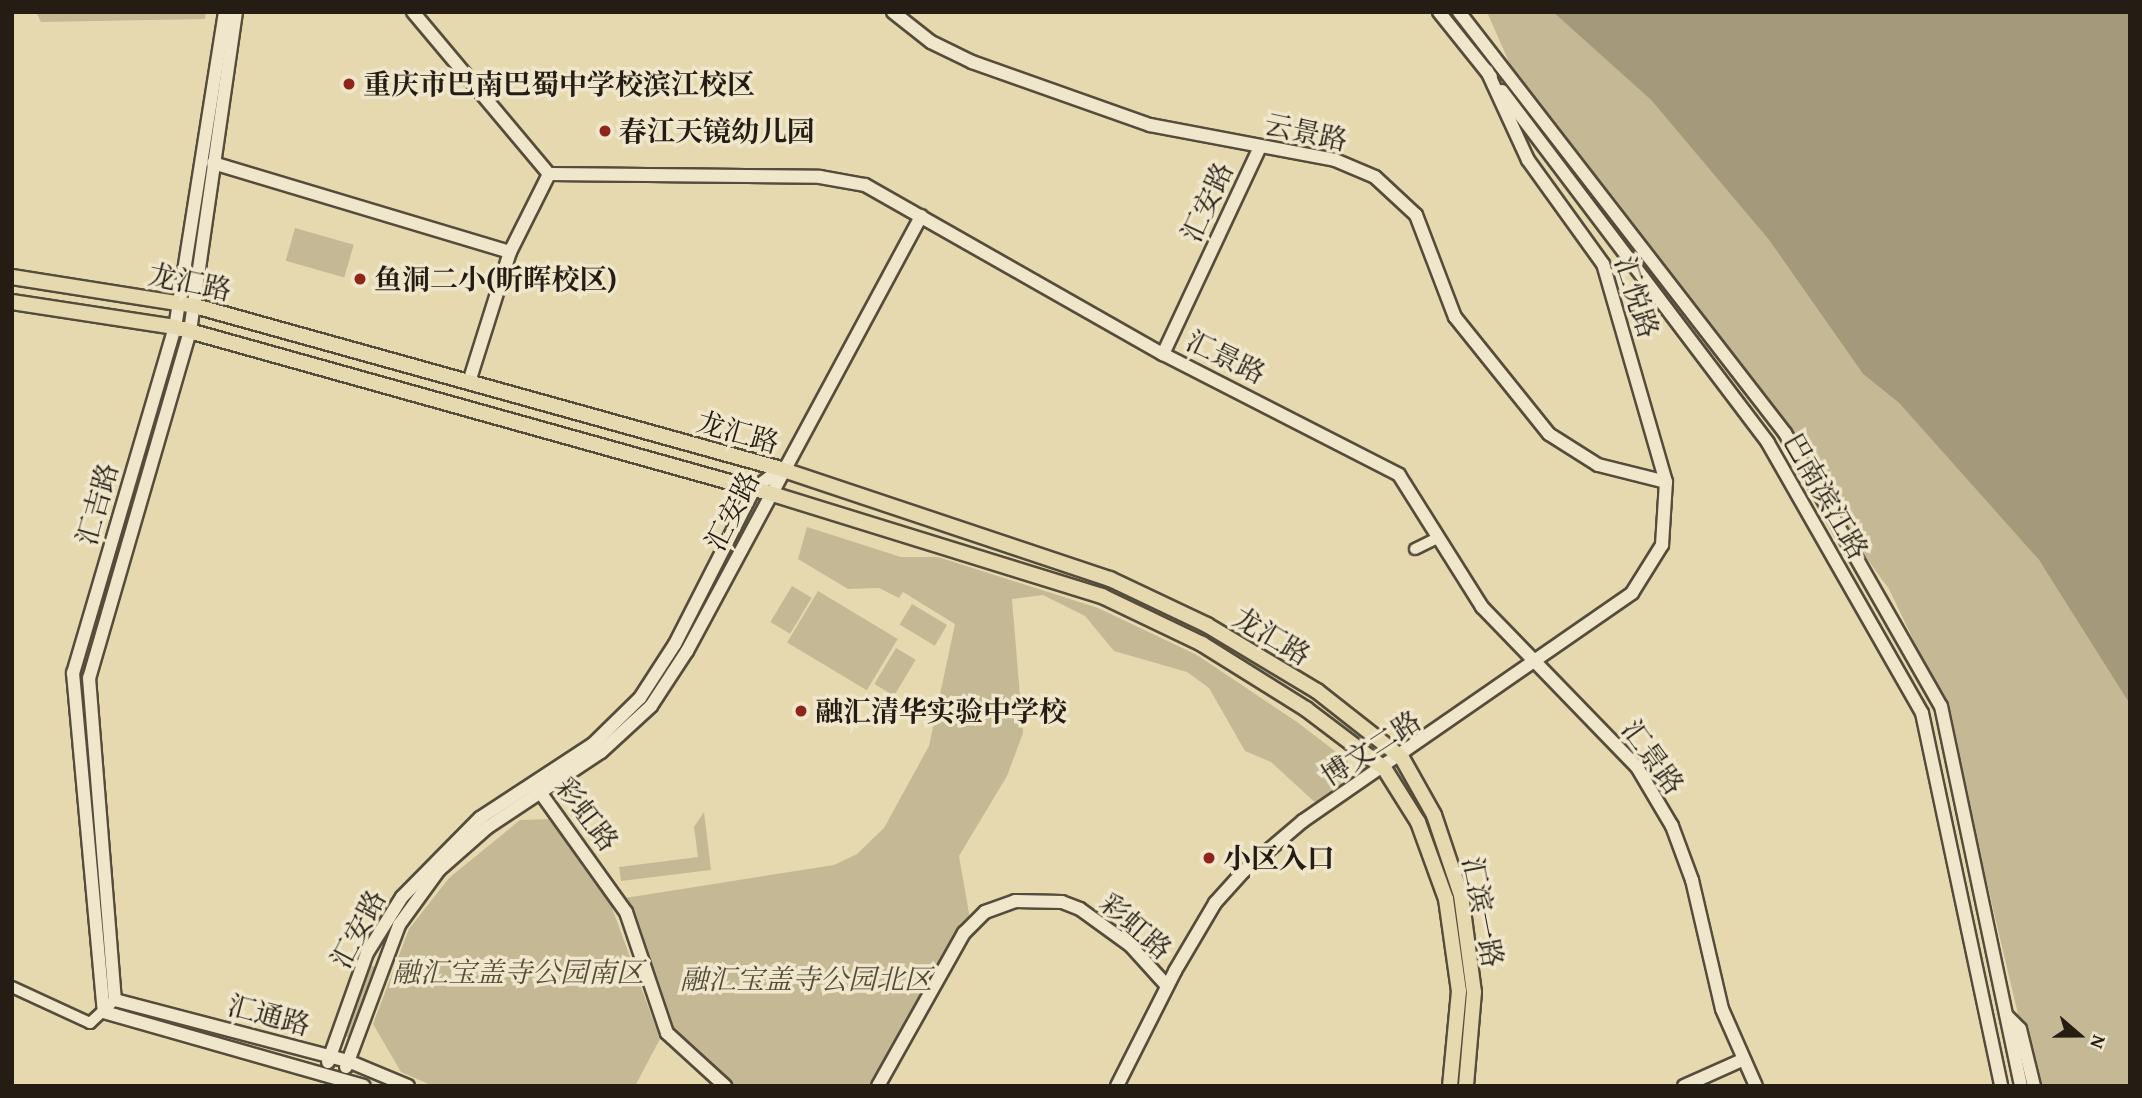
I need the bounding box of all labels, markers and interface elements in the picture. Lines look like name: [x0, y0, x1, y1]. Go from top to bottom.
place label: 重庆市巴南巴蜀中学校滨江校区: [363, 67, 755, 101]
marker: 重庆市巴南巴蜀中学校滨江校区: [341, 76, 357, 92]
street label: 云景路: [1261, 107, 1351, 157]
place label: 春江天镜幼儿园: [619, 114, 815, 148]
marker: 春江天镜幼儿园: [597, 123, 613, 139]
street label: 汇安路: [1174, 157, 1240, 247]
street label: 汇悦路: [1608, 252, 1666, 342]
street label: 龙汇路: [145, 257, 235, 307]
place label: 鱼洞二小(昕晖校区): [374, 262, 617, 296]
marker: 鱼洞二小(昕晖校区): [352, 271, 368, 287]
street label: 汇景路: [1181, 323, 1271, 391]
street label: 龙汇路: [693, 404, 783, 460]
street label: 巴南滨江路: [1776, 427, 1876, 565]
street label: 汇吉路: [69, 459, 125, 549]
street label: 汇安路: [698, 466, 766, 556]
street label: 龙汇路: [1227, 600, 1317, 672]
place label: 融汇清华实验中学校: [815, 694, 1067, 728]
marker: 融汇清华实验中学校: [793, 703, 809, 719]
street label: 博文二路: [1315, 703, 1427, 793]
street label: 汇景路: [1615, 713, 1691, 801]
street label: 彩虹路: [548, 770, 626, 858]
place label: 小区入口: [1223, 841, 1335, 875]
marker: 小区入口: [1201, 850, 1217, 866]
street label: 汇滨一路: [1456, 854, 1510, 970]
street label: 汇安路: [323, 884, 393, 974]
street label: 彩虹路: [1093, 886, 1179, 966]
park label: 融汇宝盖寺公园南区: [392, 955, 644, 989]
park label: 融汇宝盖寺公园北区: [680, 962, 932, 996]
street label: 汇通路: [224, 988, 314, 1042]
north arrow: [2044, 1000, 2114, 1070]
text: N: [2083, 1031, 2114, 1053]

